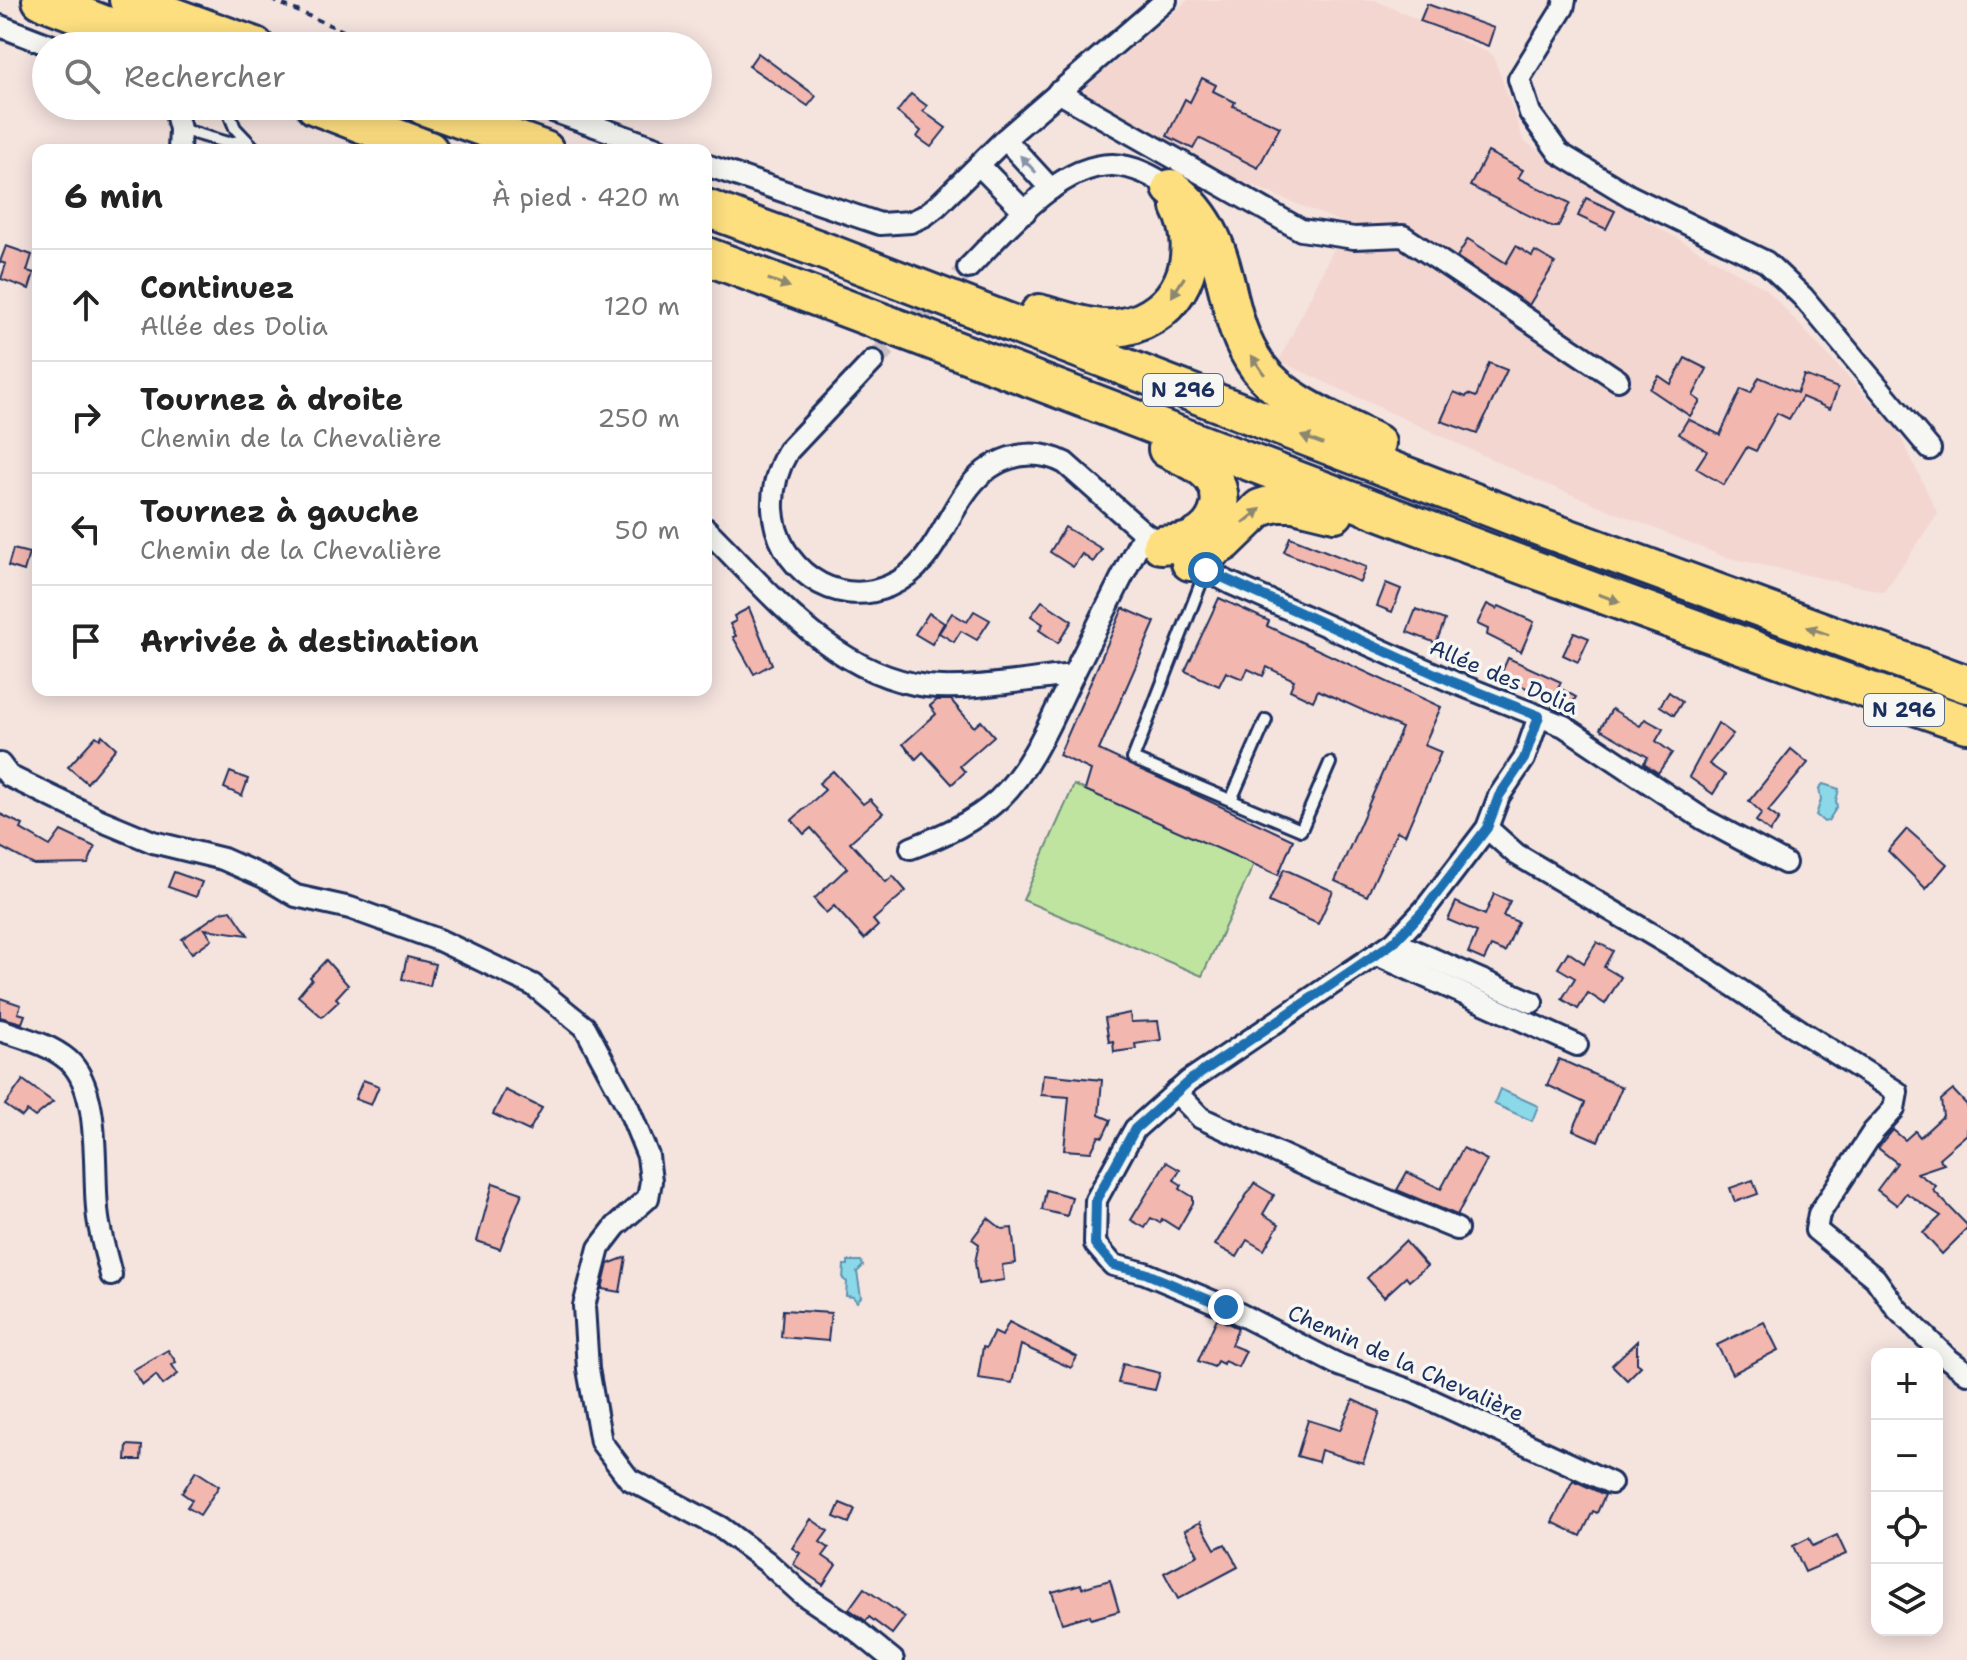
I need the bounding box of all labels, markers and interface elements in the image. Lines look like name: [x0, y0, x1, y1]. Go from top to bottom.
search box: [32, 32, 712, 120]
icon: search: [60, 54, 104, 98]
text: Rechercher: [124, 56, 286, 97]
one-way arrow: [1020, 155, 1037, 175]
text: 6 min: [64, 173, 163, 219]
text: À pied · 420 m: [492, 179, 680, 214]
text: Continuez: [140, 267, 295, 308]
one-way arrow: [1171, 276, 1186, 297]
one-way arrow: [767, 277, 791, 290]
icon: ahead: [64, 283, 108, 327]
text: 120 m: [604, 288, 680, 323]
text: Allée des Dolia: [140, 308, 328, 343]
one-way arrow: [1251, 354, 1266, 375]
road number: N 296: [1143, 374, 1223, 406]
text: Tournez à droite: [140, 379, 403, 420]
icon: right: [64, 395, 108, 439]
text: 250 m: [597, 400, 680, 435]
text: Chemin de la Chevalière: [140, 420, 442, 455]
one-way arrow: [1300, 433, 1324, 446]
text: Tournez à gauche: [140, 491, 419, 532]
icon: left: [64, 507, 108, 551]
one-way arrow: [1242, 508, 1262, 525]
text: 50 m: [615, 512, 680, 547]
text: Chemin de la Chevalière: [140, 532, 442, 567]
route start: [1188, 552, 1224, 588]
one-way arrow: [1597, 593, 1621, 605]
icon: arrive: [64, 619, 108, 663]
text: Arrivée à destination: [140, 621, 479, 662]
one-way arrow: [1806, 624, 1830, 637]
street label: Allée des Dolia: [1425, 633, 1583, 722]
road number: N 296: [1864, 694, 1944, 726]
route end: [1208, 1289, 1244, 1325]
street label: Chemin de la Chevalière: [1283, 1298, 1529, 1428]
map controls: [1871, 1348, 1943, 1636]
button: +: [1871, 1348, 1943, 1420]
button: −: [1871, 1420, 1943, 1492]
button: locate: [1871, 1492, 1943, 1564]
button: layers: [1871, 1564, 1943, 1636]

